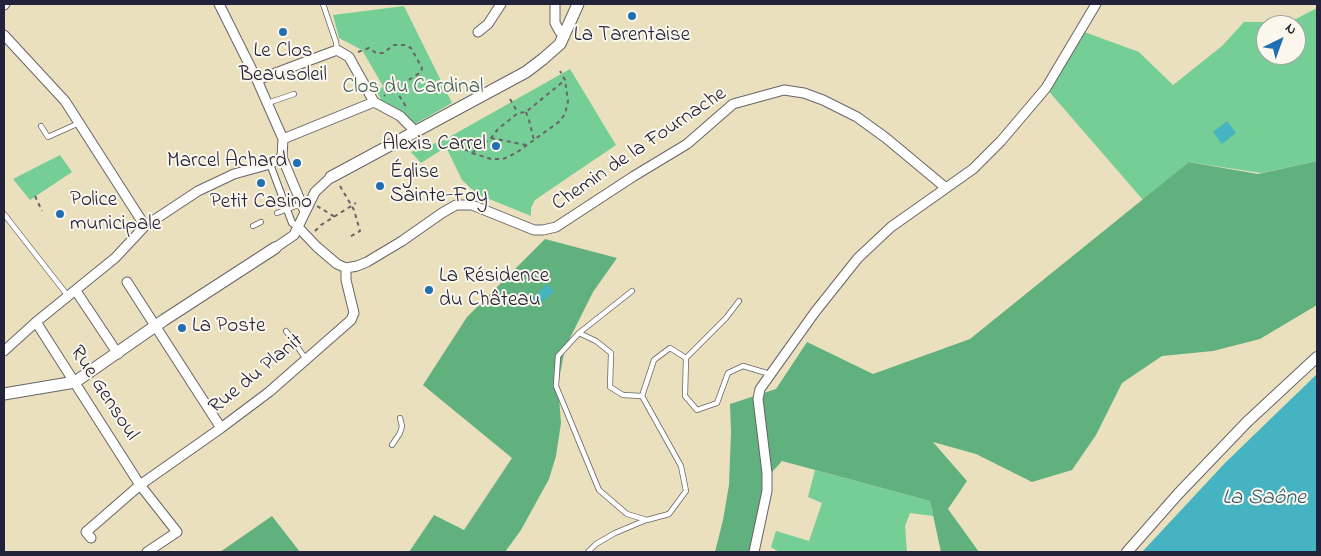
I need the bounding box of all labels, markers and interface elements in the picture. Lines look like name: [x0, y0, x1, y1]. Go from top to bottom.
marker: La Tarentaise: [626, 10, 638, 22]
north arrow: [1256, 15, 1306, 65]
text: N: [1280, 18, 1301, 40]
place label: La Tarentaise: [574, 24, 690, 50]
marker: Le Clos Beausoleil: [277, 26, 289, 38]
place label: Le Clos Beausoleil: [239, 40, 327, 90]
park label: Clos du Cardinal: [342, 76, 484, 102]
street label: Chemin de la Fournache: [548, 82, 732, 218]
place label: Alexis Carrel: [382, 133, 486, 159]
marker: Alexis Carrel: [490, 140, 502, 152]
place label: Marcel Achard: [167, 150, 287, 176]
marker: Marcel Achard: [291, 157, 303, 169]
place label: Église Sainte-Foy: [390, 161, 488, 211]
marker: Petit Casino: [255, 177, 267, 189]
marker: Église Sainte-Foy: [374, 180, 386, 192]
place label: Police municipale: [70, 189, 161, 239]
place label: Petit Casino: [210, 191, 312, 217]
marker: Police municipale: [54, 208, 66, 220]
place label: La Résidence du Château: [439, 265, 549, 315]
marker: La Résidence du Château: [423, 284, 435, 296]
place label: La Poste: [192, 315, 265, 341]
marker: La Poste: [176, 322, 188, 334]
street label: Rue du Planit: [205, 329, 309, 421]
street label: Rue Gensoul: [63, 342, 143, 446]
water label: La Saône: [1222, 486, 1306, 512]

